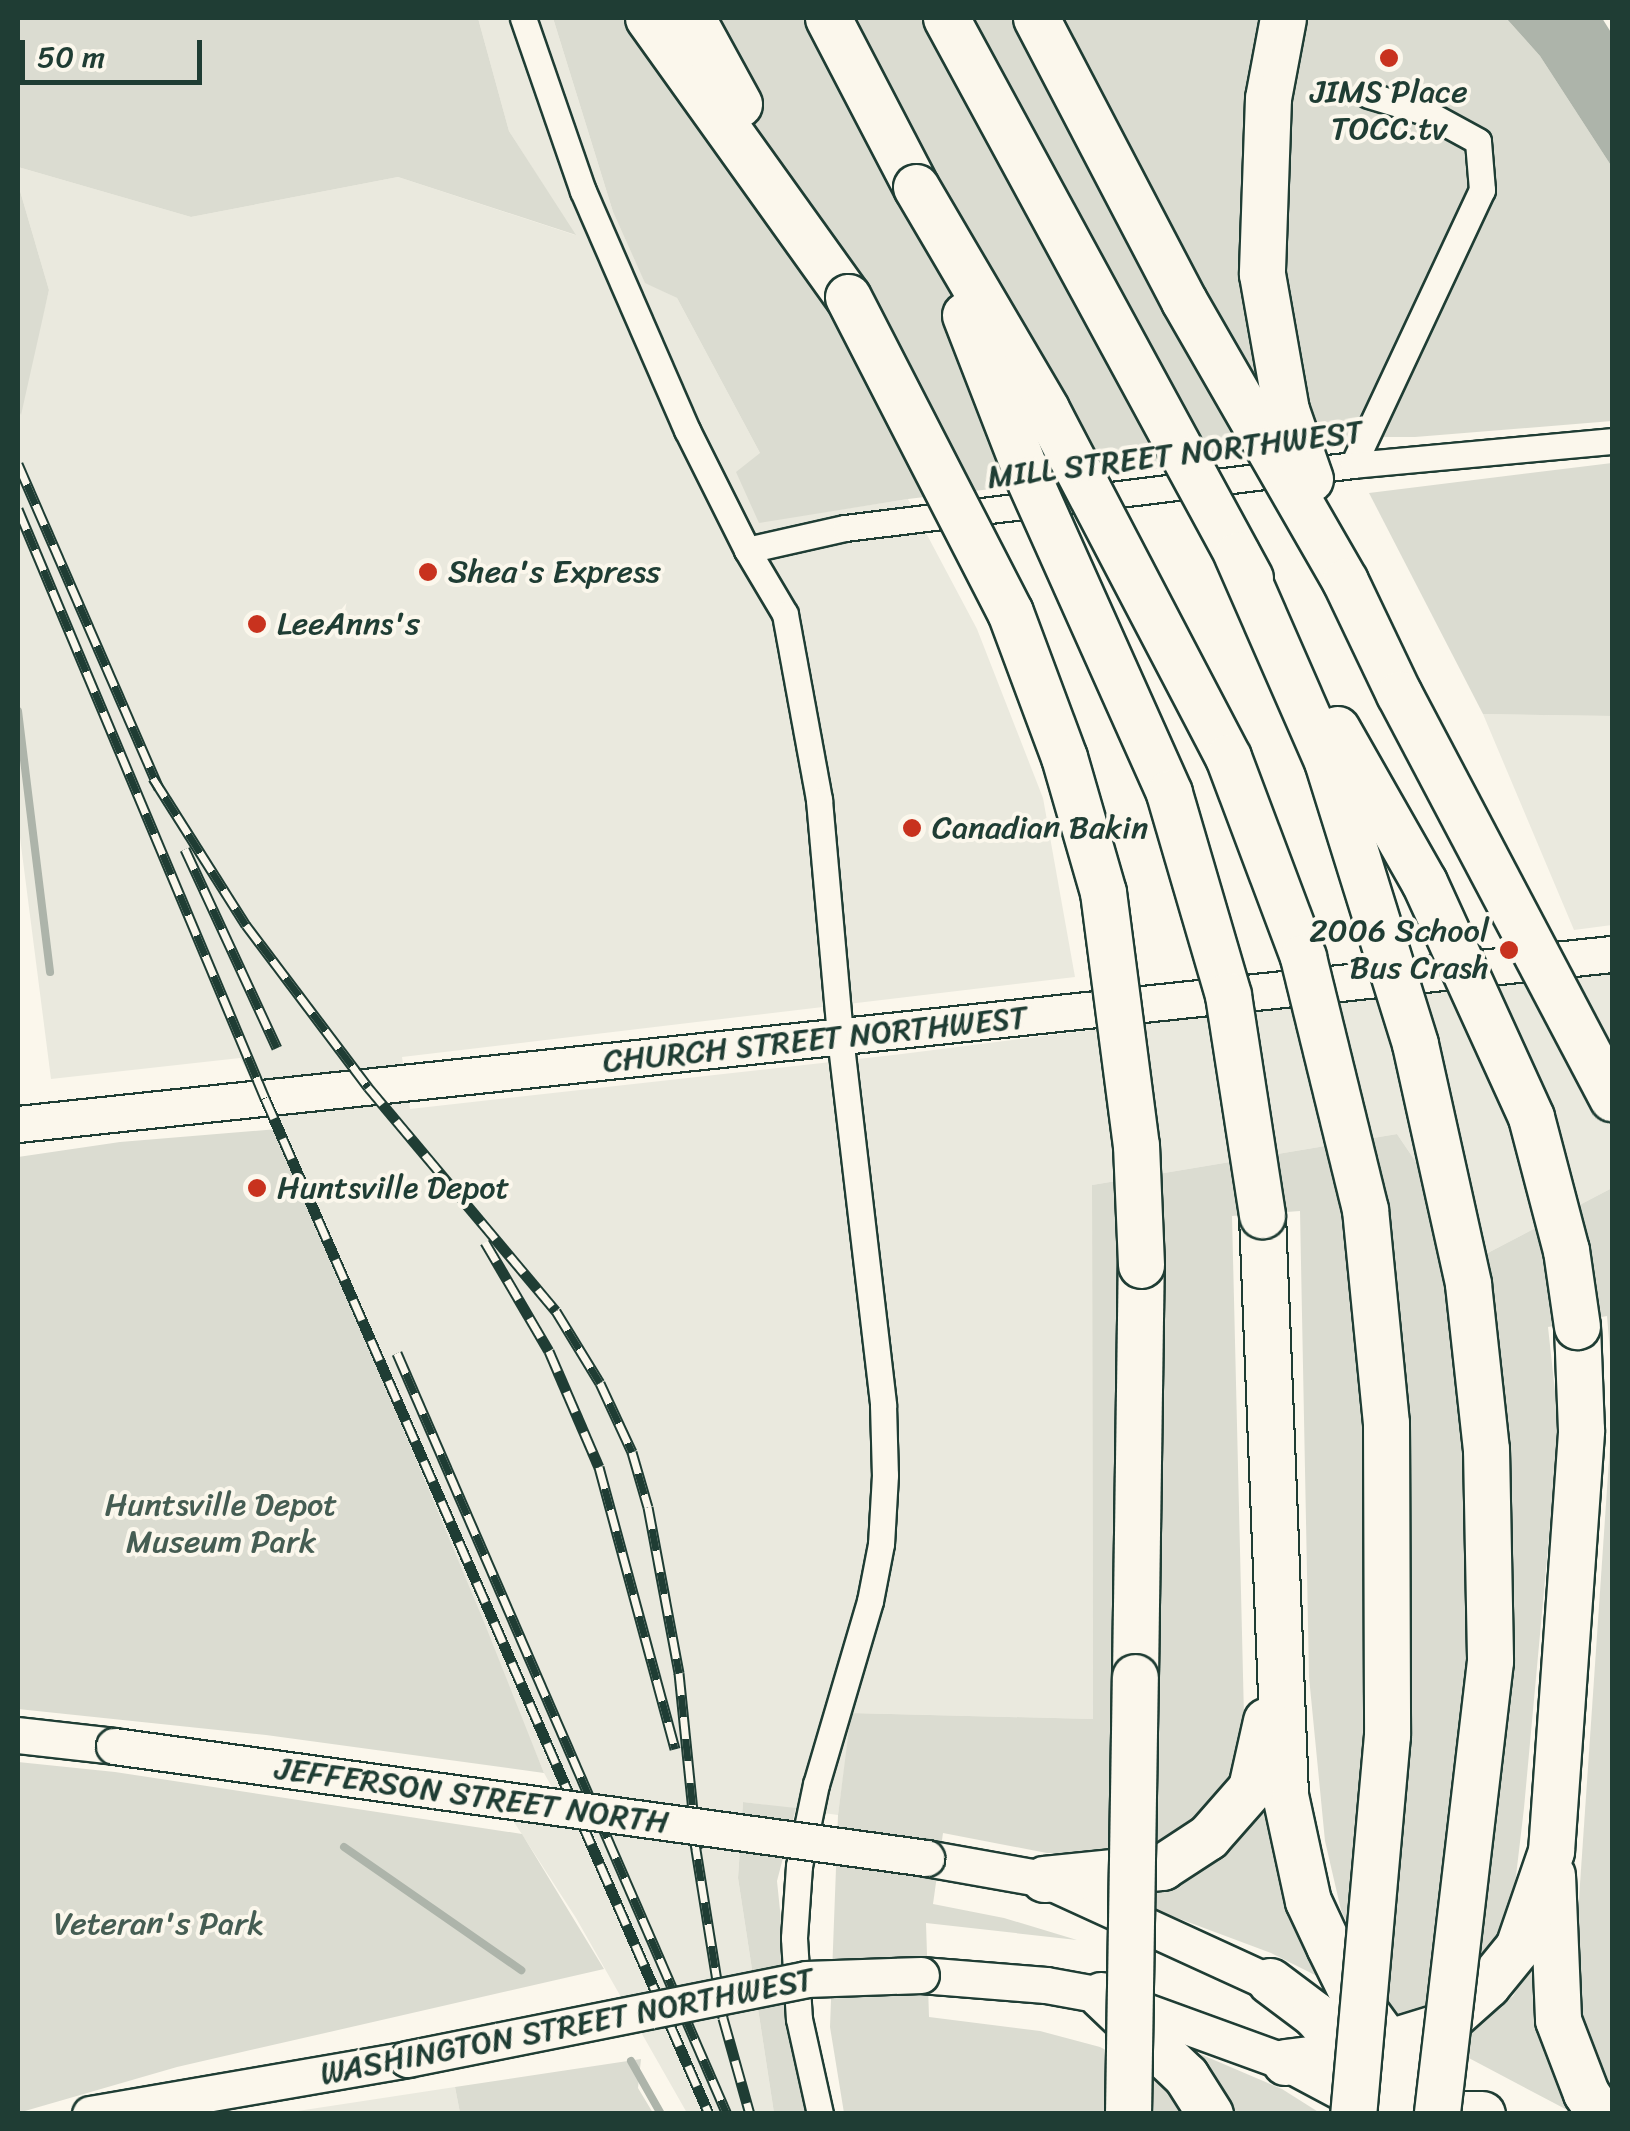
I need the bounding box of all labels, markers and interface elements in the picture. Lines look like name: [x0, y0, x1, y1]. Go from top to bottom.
scale bar: [25, 20, 208, 82]
text: 50 m: [37, 30, 105, 84]
marker: JIMS Place TOCC.tv: [1378, 47, 1400, 69]
place label: JIMS Place TOCC.tv: [1310, 74, 1468, 149]
street label: MILL STREET NORTHWEST: [988, 413, 1362, 497]
place label: Shea's Express: [448, 553, 662, 591]
marker: Shea's Express: [417, 561, 439, 583]
place label: LeeAnns's: [277, 605, 420, 643]
marker: LeeAnns's: [246, 613, 268, 635]
place label: Canadian Bakin: [932, 809, 1148, 847]
marker: Canadian Bakin: [901, 817, 923, 839]
place label: 2006 School Bus Crash: [1309, 913, 1489, 988]
marker: 2006 School Bus Crash: [1498, 939, 1520, 961]
street label: CHURCH STREET NORTHWEST: [599, 998, 1031, 1082]
place label: Huntsville Depot: [277, 1169, 510, 1207]
marker: Huntsville Depot: [246, 1177, 268, 1199]
park label: Huntsville Depot Museum Park: [105, 1487, 337, 1562]
street label: JEFFERSON STREET NORTH: [274, 1749, 670, 1843]
park label: Veteran's Park: [54, 1905, 264, 1943]
street label: WASHINGTON STREET NORTHWEST: [317, 1960, 817, 2094]

